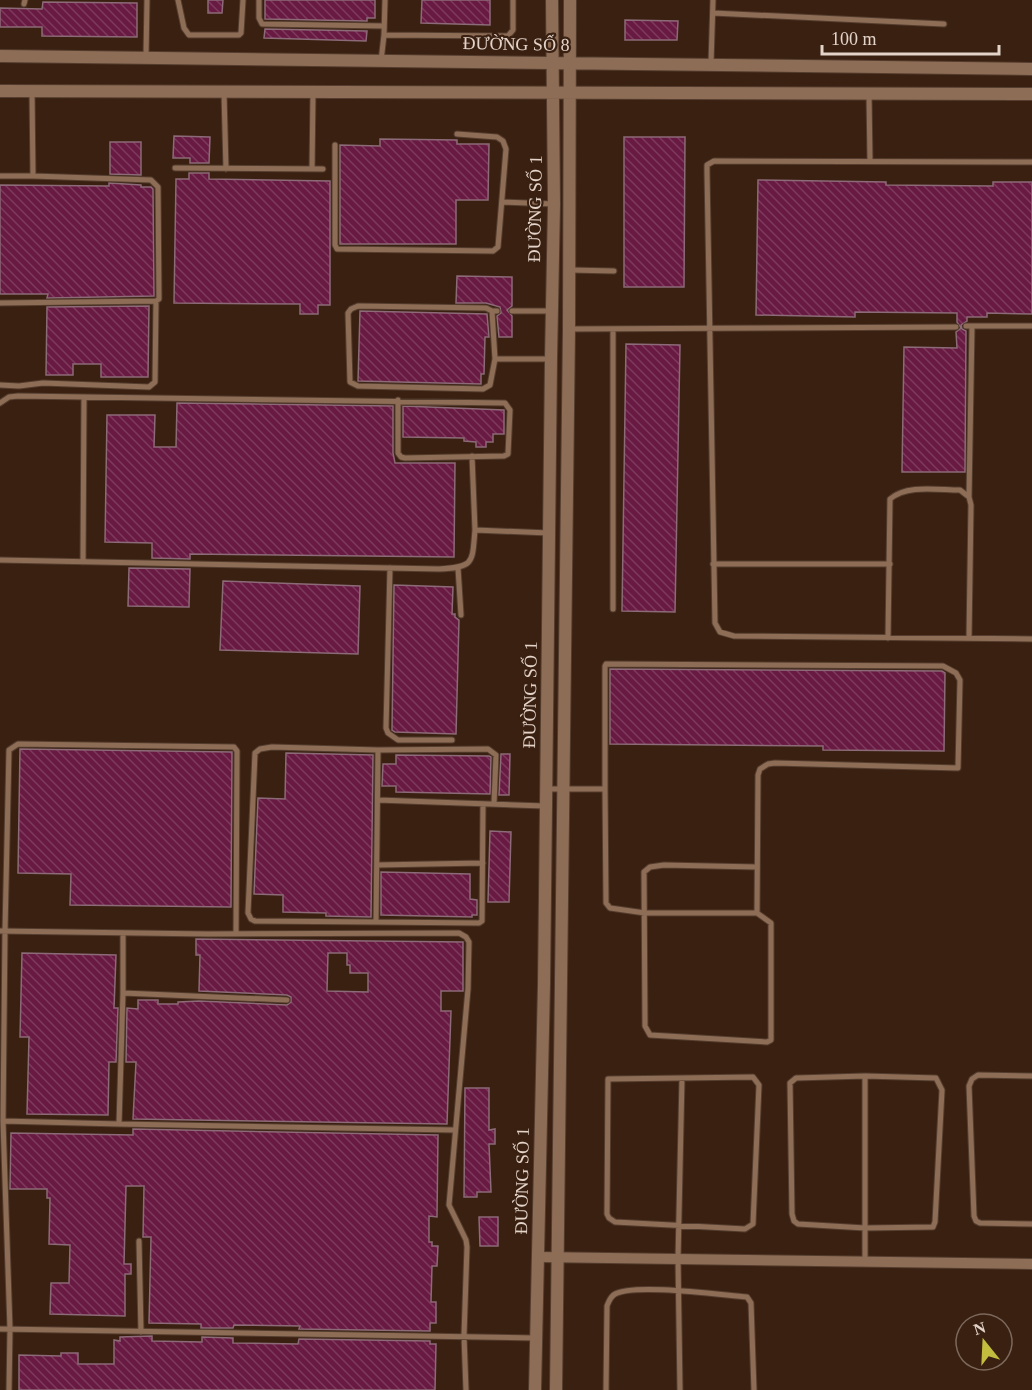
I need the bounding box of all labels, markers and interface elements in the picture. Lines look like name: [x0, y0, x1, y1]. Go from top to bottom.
scale bar: [822, 18, 999, 56]
text: 100 m: [831, 29, 877, 49]
street label: ĐƯỜNG SỐ 8: [462, 32, 570, 55]
street label: ĐƯỜNG SỐ 1: [523, 155, 546, 263]
street label: ĐƯỜNG SỐ 1: [518, 641, 541, 749]
street label: ĐƯỜNG SỐ 1: [510, 1127, 533, 1235]
north arrow: [954, 1312, 1014, 1372]
text: N: [971, 1318, 988, 1338]

